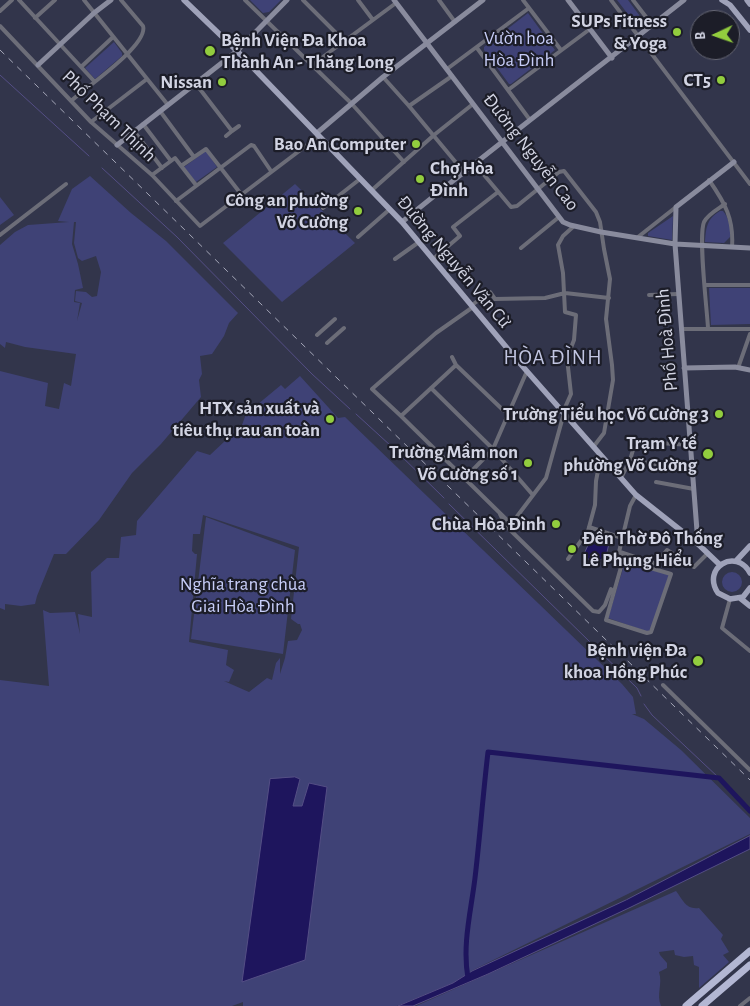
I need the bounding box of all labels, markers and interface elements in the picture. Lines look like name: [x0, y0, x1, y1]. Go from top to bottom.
place label: SUPs Fitness & Yoga: [571, 10, 667, 54]
north arrow: [690, 10, 740, 60]
marker: SUPs Fitness & Yoga: [671, 26, 683, 38]
park label: Vườn hoa Hòa Đình: [484, 27, 554, 71]
place label: Bệnh Viện Đa Khoa Thành An - Thăng Long: [221, 29, 394, 73]
text: B: [694, 31, 708, 40]
marker: Bệnh Viện Đa Khoa Thành An - Thăng Long: [203, 44, 217, 58]
street label: Phố Phạm Thịnh: [57, 65, 161, 167]
place label: CT5: [683, 69, 711, 91]
place label: Nissan: [160, 71, 212, 93]
marker: CT5: [715, 74, 727, 86]
marker: Nissan: [216, 76, 228, 88]
street label: Đường Nguyễn Cao: [478, 89, 584, 215]
place label: Bao An Computer: [274, 133, 406, 155]
marker: Bao An Computer: [410, 138, 422, 150]
place label: Chợ Hòa Đình: [430, 157, 494, 201]
marker: Chợ Hòa Đình: [414, 173, 426, 185]
place label: Công an phường Võ Cường: [225, 189, 348, 233]
street label: Đường Nguyễn Văn Cừ: [392, 191, 516, 333]
marker: Công an phường Võ Cường: [352, 205, 364, 217]
street label: Phố Hoà Đình: [651, 288, 683, 392]
district label: HÒA ĐÌNH: [502, 345, 604, 371]
place label: HTX sản xuất và tiêu thụ rau an toàn: [172, 397, 320, 441]
place label: Trường Tiểu học Võ Cường 3: [503, 403, 709, 425]
marker: Trường Tiểu học Võ Cường 3: [713, 408, 725, 420]
marker: HTX sản xuất và tiêu thụ rau an toàn: [324, 413, 336, 425]
place label: Trạm Y tế phường Võ Cường: [563, 432, 697, 476]
place label: Trường Mầm non Võ Cường số 1: [389, 441, 518, 485]
marker: Trạm Y tế phường Võ Cường: [701, 447, 715, 461]
marker: Trường Mầm non Võ Cường số 1: [522, 457, 534, 469]
place label: Chùa Hòa Đình: [432, 513, 546, 535]
marker: Chùa Hòa Đình: [550, 518, 562, 530]
place label: Đền Thờ Đô Thống Lê Phụng Hiểu: [582, 527, 722, 571]
marker: Đền Thờ Đô Thống Lê Phụng Hiểu: [566, 543, 578, 555]
park label: Nghĩa trang chùa Giai Hòa Đình: [180, 573, 306, 617]
place label: Bệnh viện Đa khoa Hồng Phúc: [564, 639, 687, 683]
marker: Bệnh viện Đa khoa Hồng Phúc: [691, 654, 705, 668]

